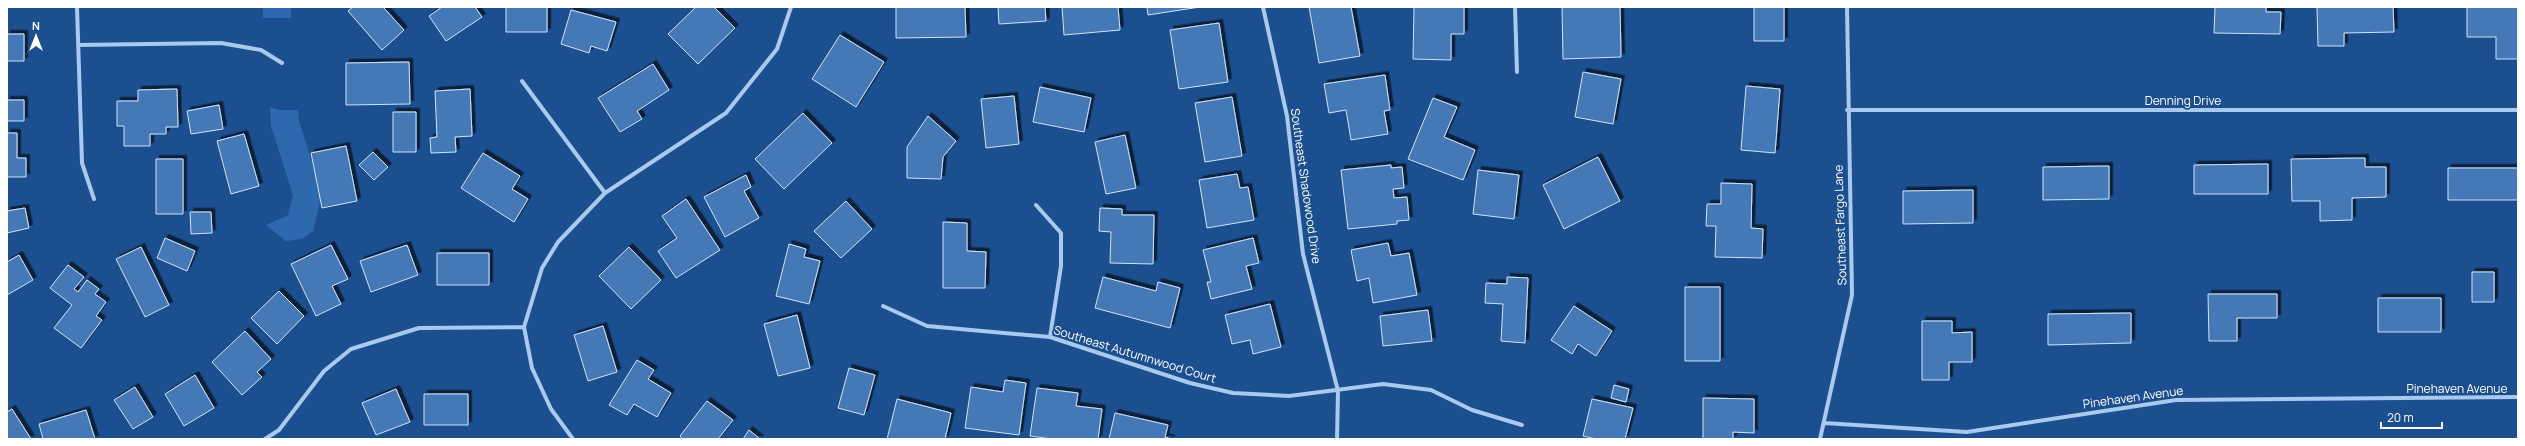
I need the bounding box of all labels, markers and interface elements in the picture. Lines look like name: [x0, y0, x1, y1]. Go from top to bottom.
north arrow: [16, 16, 56, 56]
text: N: [32, 18, 40, 33]
street label: Denning Drive: [2145, 92, 2221, 109]
street label: Southeast Shadowood Drive: [1287, 107, 1325, 265]
street label: Southeast Fargo Lane: [1829, 164, 1851, 286]
street label: Southeast Autumnwood Court: [1052, 321, 1219, 387]
street label: Pinehaven Avenue: [2406, 380, 2508, 397]
street label: Pinehaven Avenue: [2082, 382, 2184, 412]
scale bar: [2381, 404, 2442, 430]
text: 20 m: [2387, 409, 2414, 426]

